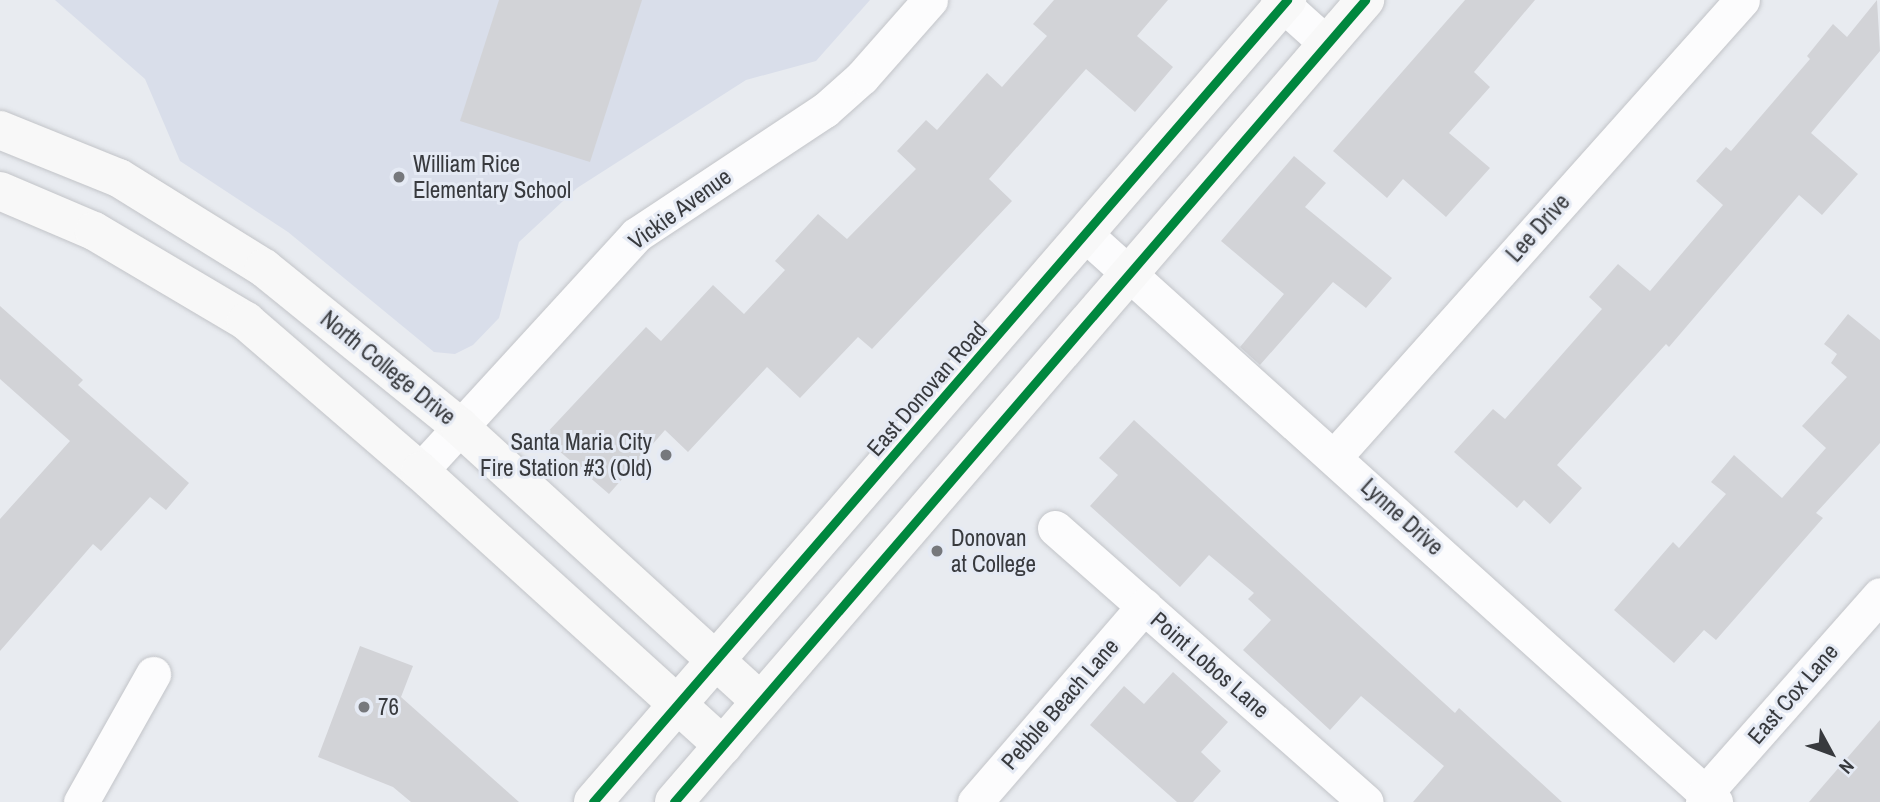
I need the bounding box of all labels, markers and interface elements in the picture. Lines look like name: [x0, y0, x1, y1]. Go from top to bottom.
place label: William Rice Elementary School: [413, 150, 571, 204]
street label: Vickie Avenue: [623, 162, 737, 256]
marker: William Rice Elementary School: [391, 169, 407, 185]
street label: Lee Drive: [1500, 188, 1576, 268]
street label: North College Drive: [315, 305, 461, 431]
street label: East Donovan Road: [861, 316, 993, 462]
place label: Santa Maria City Fire Station #3 (Old): [480, 428, 652, 482]
marker: Santa Maria City Fire Station #3 (Old): [658, 447, 674, 463]
street label: Lynne Drive: [1355, 473, 1449, 561]
place label: Donovan at College: [951, 524, 1036, 578]
marker: Donovan at College: [929, 543, 945, 559]
street label: Point Lobos Lane: [1145, 606, 1275, 724]
street label: Pebble Beach Lane: [996, 633, 1124, 775]
street label: East Cox Lane: [1742, 638, 1844, 750]
place label: 76: [378, 693, 399, 721]
marker: 76: [356, 699, 372, 715]
north arrow: [1796, 718, 1866, 788]
text: N: [1833, 754, 1860, 780]

